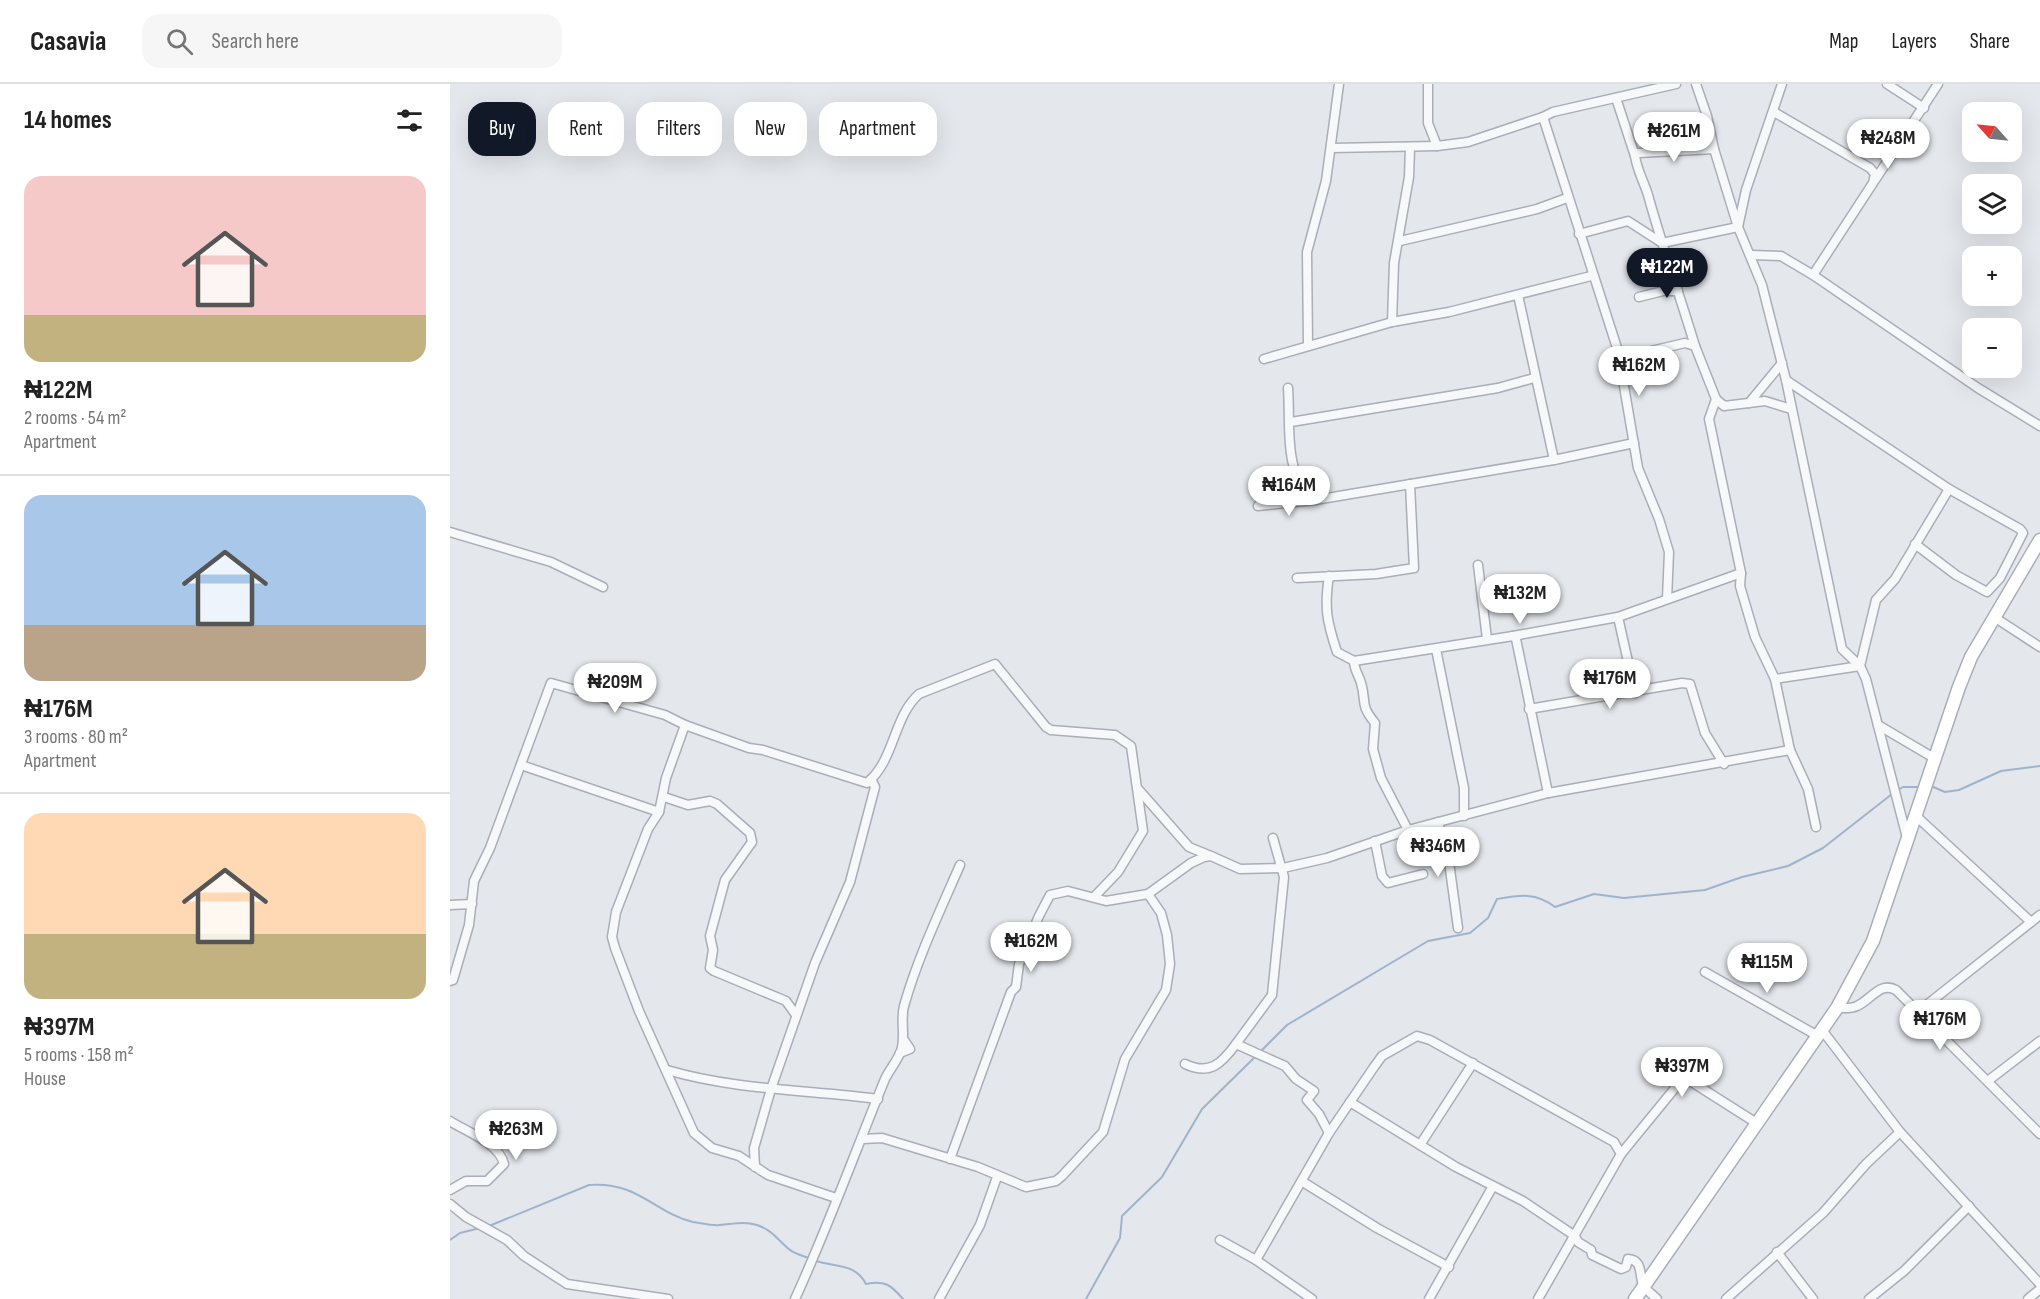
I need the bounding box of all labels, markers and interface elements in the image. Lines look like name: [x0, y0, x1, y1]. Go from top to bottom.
search box: [142, 14, 562, 68]
text: Casavia: [30, 25, 106, 58]
icon: search: [163, 25, 196, 58]
text: Search here: [211, 28, 299, 55]
text: Map: [1829, 29, 1858, 54]
text: Layers: [1891, 29, 1937, 54]
text: Share: [1970, 29, 2010, 54]
chip: Buy: [468, 102, 536, 156]
chip: Rent: [548, 102, 624, 156]
chip: Filters: [636, 102, 722, 156]
chip: New: [734, 102, 807, 156]
chip: Apartment: [819, 102, 937, 156]
north arrow: [1962, 102, 2022, 162]
map controls: [1962, 102, 2022, 378]
icon: filters: [393, 104, 426, 137]
text: 14 homes: [24, 105, 112, 136]
pin: ₦261M: [1632, 112, 1716, 163]
text: ₦261M: [1647, 119, 1701, 143]
pin: ₦248M: [1846, 119, 1930, 170]
text: ₦248M: [1861, 126, 1915, 150]
button: layers: [1962, 174, 2022, 234]
icon: home: [171, 215, 279, 323]
button: +: [1962, 246, 2022, 306]
pin: ₦122M: [1625, 248, 1709, 299]
text: ₦122M: [1641, 255, 1693, 279]
button: −: [1962, 318, 2022, 378]
pin: ₦162M: [1597, 346, 1681, 397]
text: ₦162M: [1612, 353, 1666, 377]
text: ₦122M: [24, 375, 93, 406]
text: 2 rooms · 54 m²: [24, 406, 126, 430]
text: Apartment: [24, 430, 97, 454]
pin: ₦164M: [1247, 466, 1331, 517]
text: ₦164M: [1262, 473, 1316, 497]
icon: home: [171, 534, 279, 642]
pin: ₦132M: [1478, 574, 1562, 625]
text: ₦132M: [1494, 581, 1546, 605]
pin: ₦176M: [1568, 659, 1652, 710]
pin: ₦209M: [573, 663, 657, 714]
text: ₦176M: [1584, 666, 1636, 690]
text: ₦209M: [588, 670, 642, 694]
text: ₦176M: [24, 694, 93, 725]
text: 3 rooms · 80 m²: [24, 725, 128, 749]
text: Apartment: [24, 749, 97, 773]
pin: ₦346M: [1396, 827, 1480, 878]
text: ₦346M: [1411, 834, 1465, 858]
icon: home: [171, 852, 279, 960]
pin: ₦162M: [989, 922, 1073, 973]
text: ₦162M: [1004, 929, 1058, 953]
pin: ₦115M: [1725, 943, 1809, 994]
text: ₦115M: [1741, 950, 1793, 974]
pin: ₦176M: [1898, 1000, 1982, 1051]
text: ₦176M: [1914, 1007, 1966, 1031]
text: ₦397M: [24, 1012, 95, 1043]
text: 5 rooms · 158 m²: [24, 1043, 134, 1067]
pin: ₦397M: [1640, 1047, 1724, 1098]
text: ₦397M: [1655, 1054, 1709, 1078]
text: House: [24, 1067, 66, 1091]
pin: ₦263M: [474, 1110, 558, 1161]
text: ₦263M: [489, 1117, 543, 1141]

